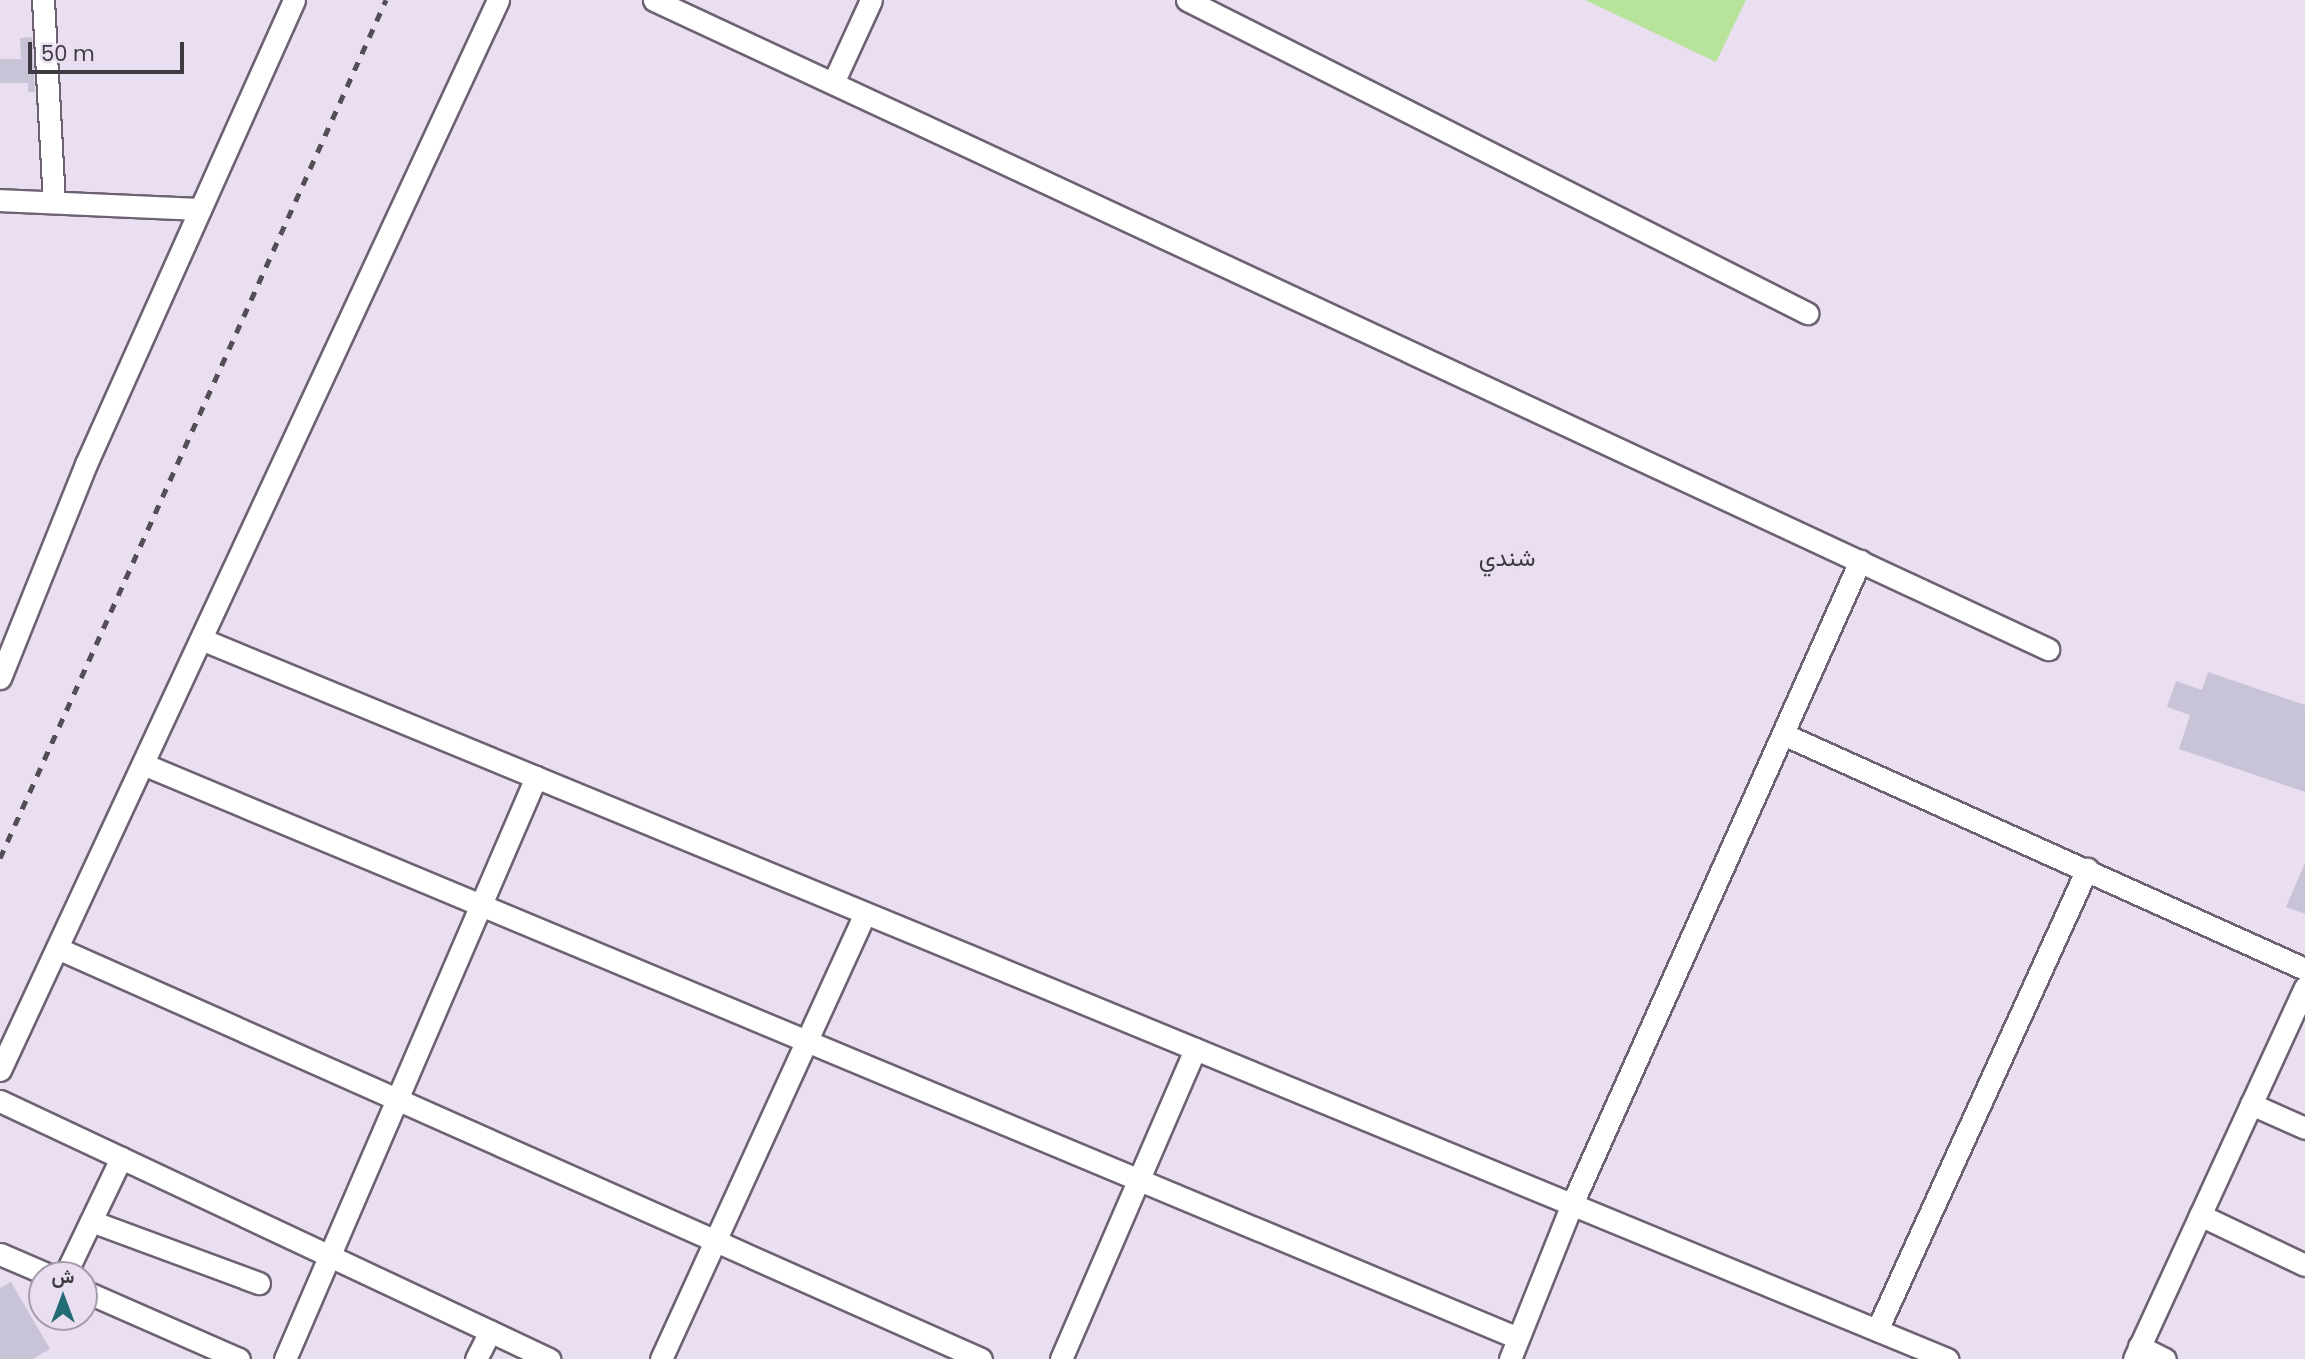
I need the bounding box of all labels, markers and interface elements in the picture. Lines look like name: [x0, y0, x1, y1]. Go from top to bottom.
scale bar: [32, 28, 187, 72]
text: 50 m: [41, 39, 95, 68]
district label: شندي: [1479, 544, 1535, 572]
north arrow: [28, 1261, 98, 1331]
text: ش: [52, 1263, 74, 1290]

